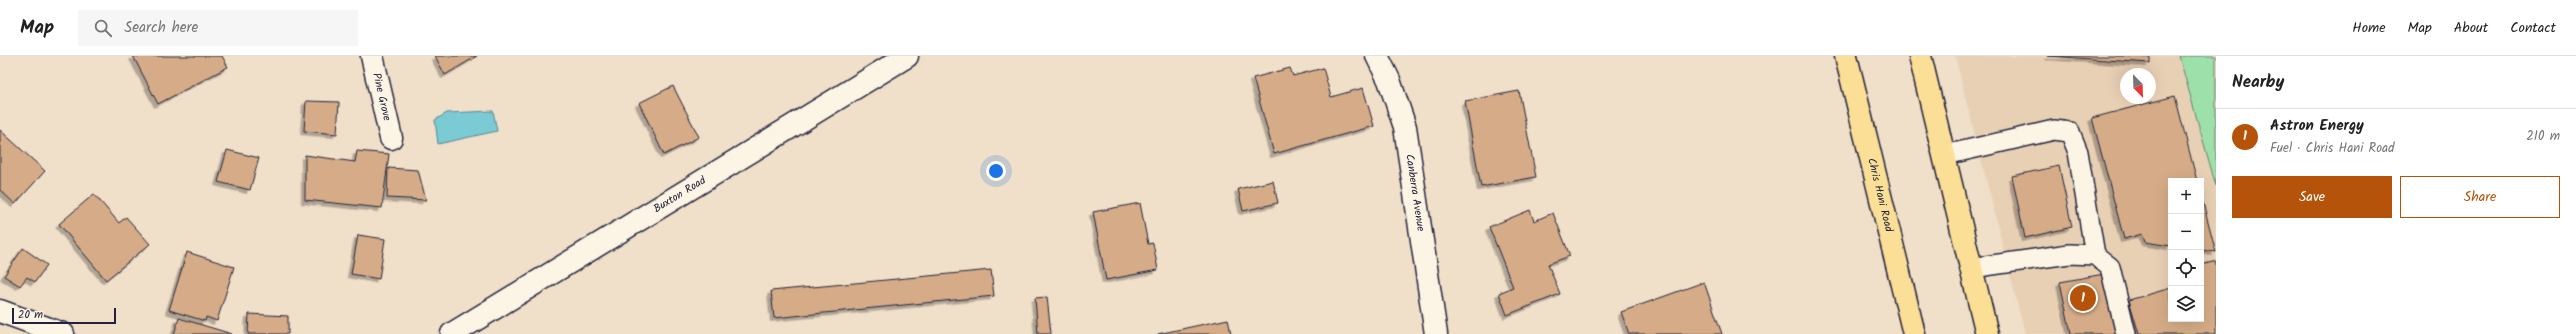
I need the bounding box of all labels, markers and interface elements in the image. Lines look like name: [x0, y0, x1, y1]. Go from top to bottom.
search box: [78, 10, 358, 46]
text: Map: [20, 13, 54, 43]
text: Search here: [124, 16, 198, 40]
icon: search: [92, 17, 114, 39]
text: Home: [2352, 17, 2386, 39]
text: Map: [2408, 17, 2432, 39]
text: About: [2454, 17, 2488, 39]
text: Contact: [2510, 17, 2556, 39]
north arrow: [2120, 68, 2156, 104]
text: Nearby: [2232, 69, 2284, 96]
street label: Pine Grove: [367, 71, 396, 123]
text: Astron Energy: [2270, 114, 2364, 138]
text: 1: [2243, 126, 2247, 147]
text: 210 m: [2526, 126, 2560, 147]
text: Fuel · Chris Hani Road: [2270, 138, 2395, 159]
street label: Canberra Avenue: [1400, 153, 1430, 233]
street label: Chris Hani Road: [1862, 156, 1898, 234]
your location: [986, 161, 1006, 181]
street label: Buxton Road: [650, 172, 710, 218]
button: Save: [2232, 176, 2392, 218]
button: Share: [2400, 176, 2560, 218]
map controls: [2168, 178, 2204, 322]
button: +: [2168, 178, 2204, 214]
button: −: [2168, 214, 2204, 250]
button: locate: [2168, 250, 2204, 286]
pin: 1: [2070, 283, 2096, 313]
button: layers: [2168, 286, 2204, 322]
scale bar: [12, 306, 116, 325]
text: 20 m: [18, 306, 43, 324]

